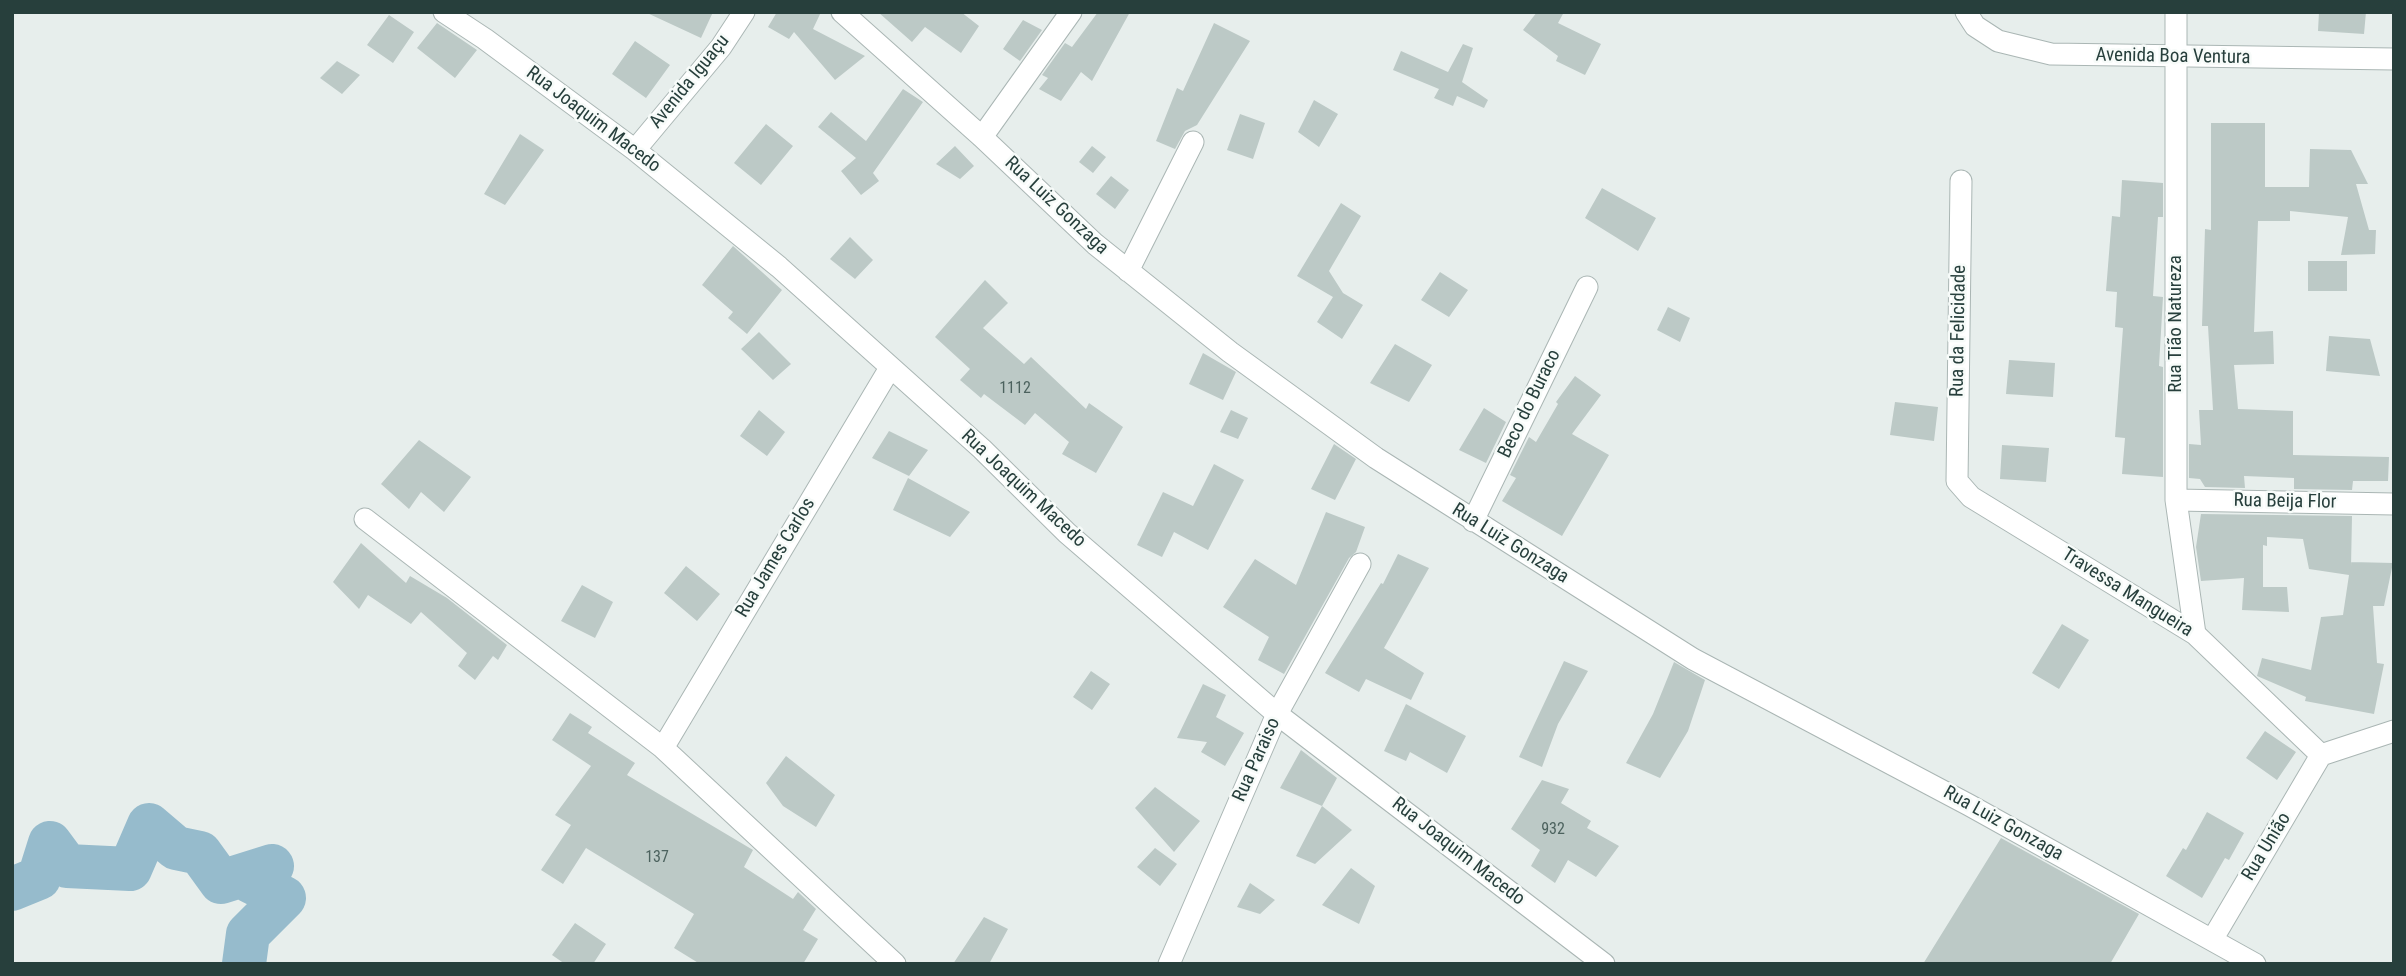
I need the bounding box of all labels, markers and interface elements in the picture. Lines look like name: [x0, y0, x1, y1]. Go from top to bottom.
street label: Avenida Iguaçu: [645, 30, 735, 134]
street label: Avenida Boa Ventura: [2095, 44, 2251, 70]
street label: Rua Joaquim Macedo: [521, 62, 665, 178]
street label: Rua Luiz Gonzaga: [999, 152, 1113, 260]
street label: Rua Tião Natureza: [2165, 255, 2187, 393]
street label: Rua da Felicidade: [1946, 265, 1972, 397]
street label: Beco do Buraco: [1494, 346, 1566, 462]
house number: 1112: [999, 379, 1031, 399]
street label: Rua Joaquim Macedo: [956, 425, 1090, 553]
street label: Rua Beija Flor: [2233, 490, 2337, 514]
street label: Rua James Carlos: [731, 494, 821, 622]
street label: Rua Luiz Gonzaga: [1447, 499, 1573, 589]
street label: Travessa Mangueira: [2057, 544, 2197, 642]
street label: Rua Paraiso: [1228, 715, 1286, 805]
street label: Rua Luiz Gonzaga: [1939, 782, 2067, 866]
street label: Rua Joaquim Macedo: [1387, 793, 1529, 911]
street label: Rua União: [2238, 809, 2296, 885]
house number: 932: [1541, 820, 1565, 840]
house number: 137: [645, 848, 669, 868]

